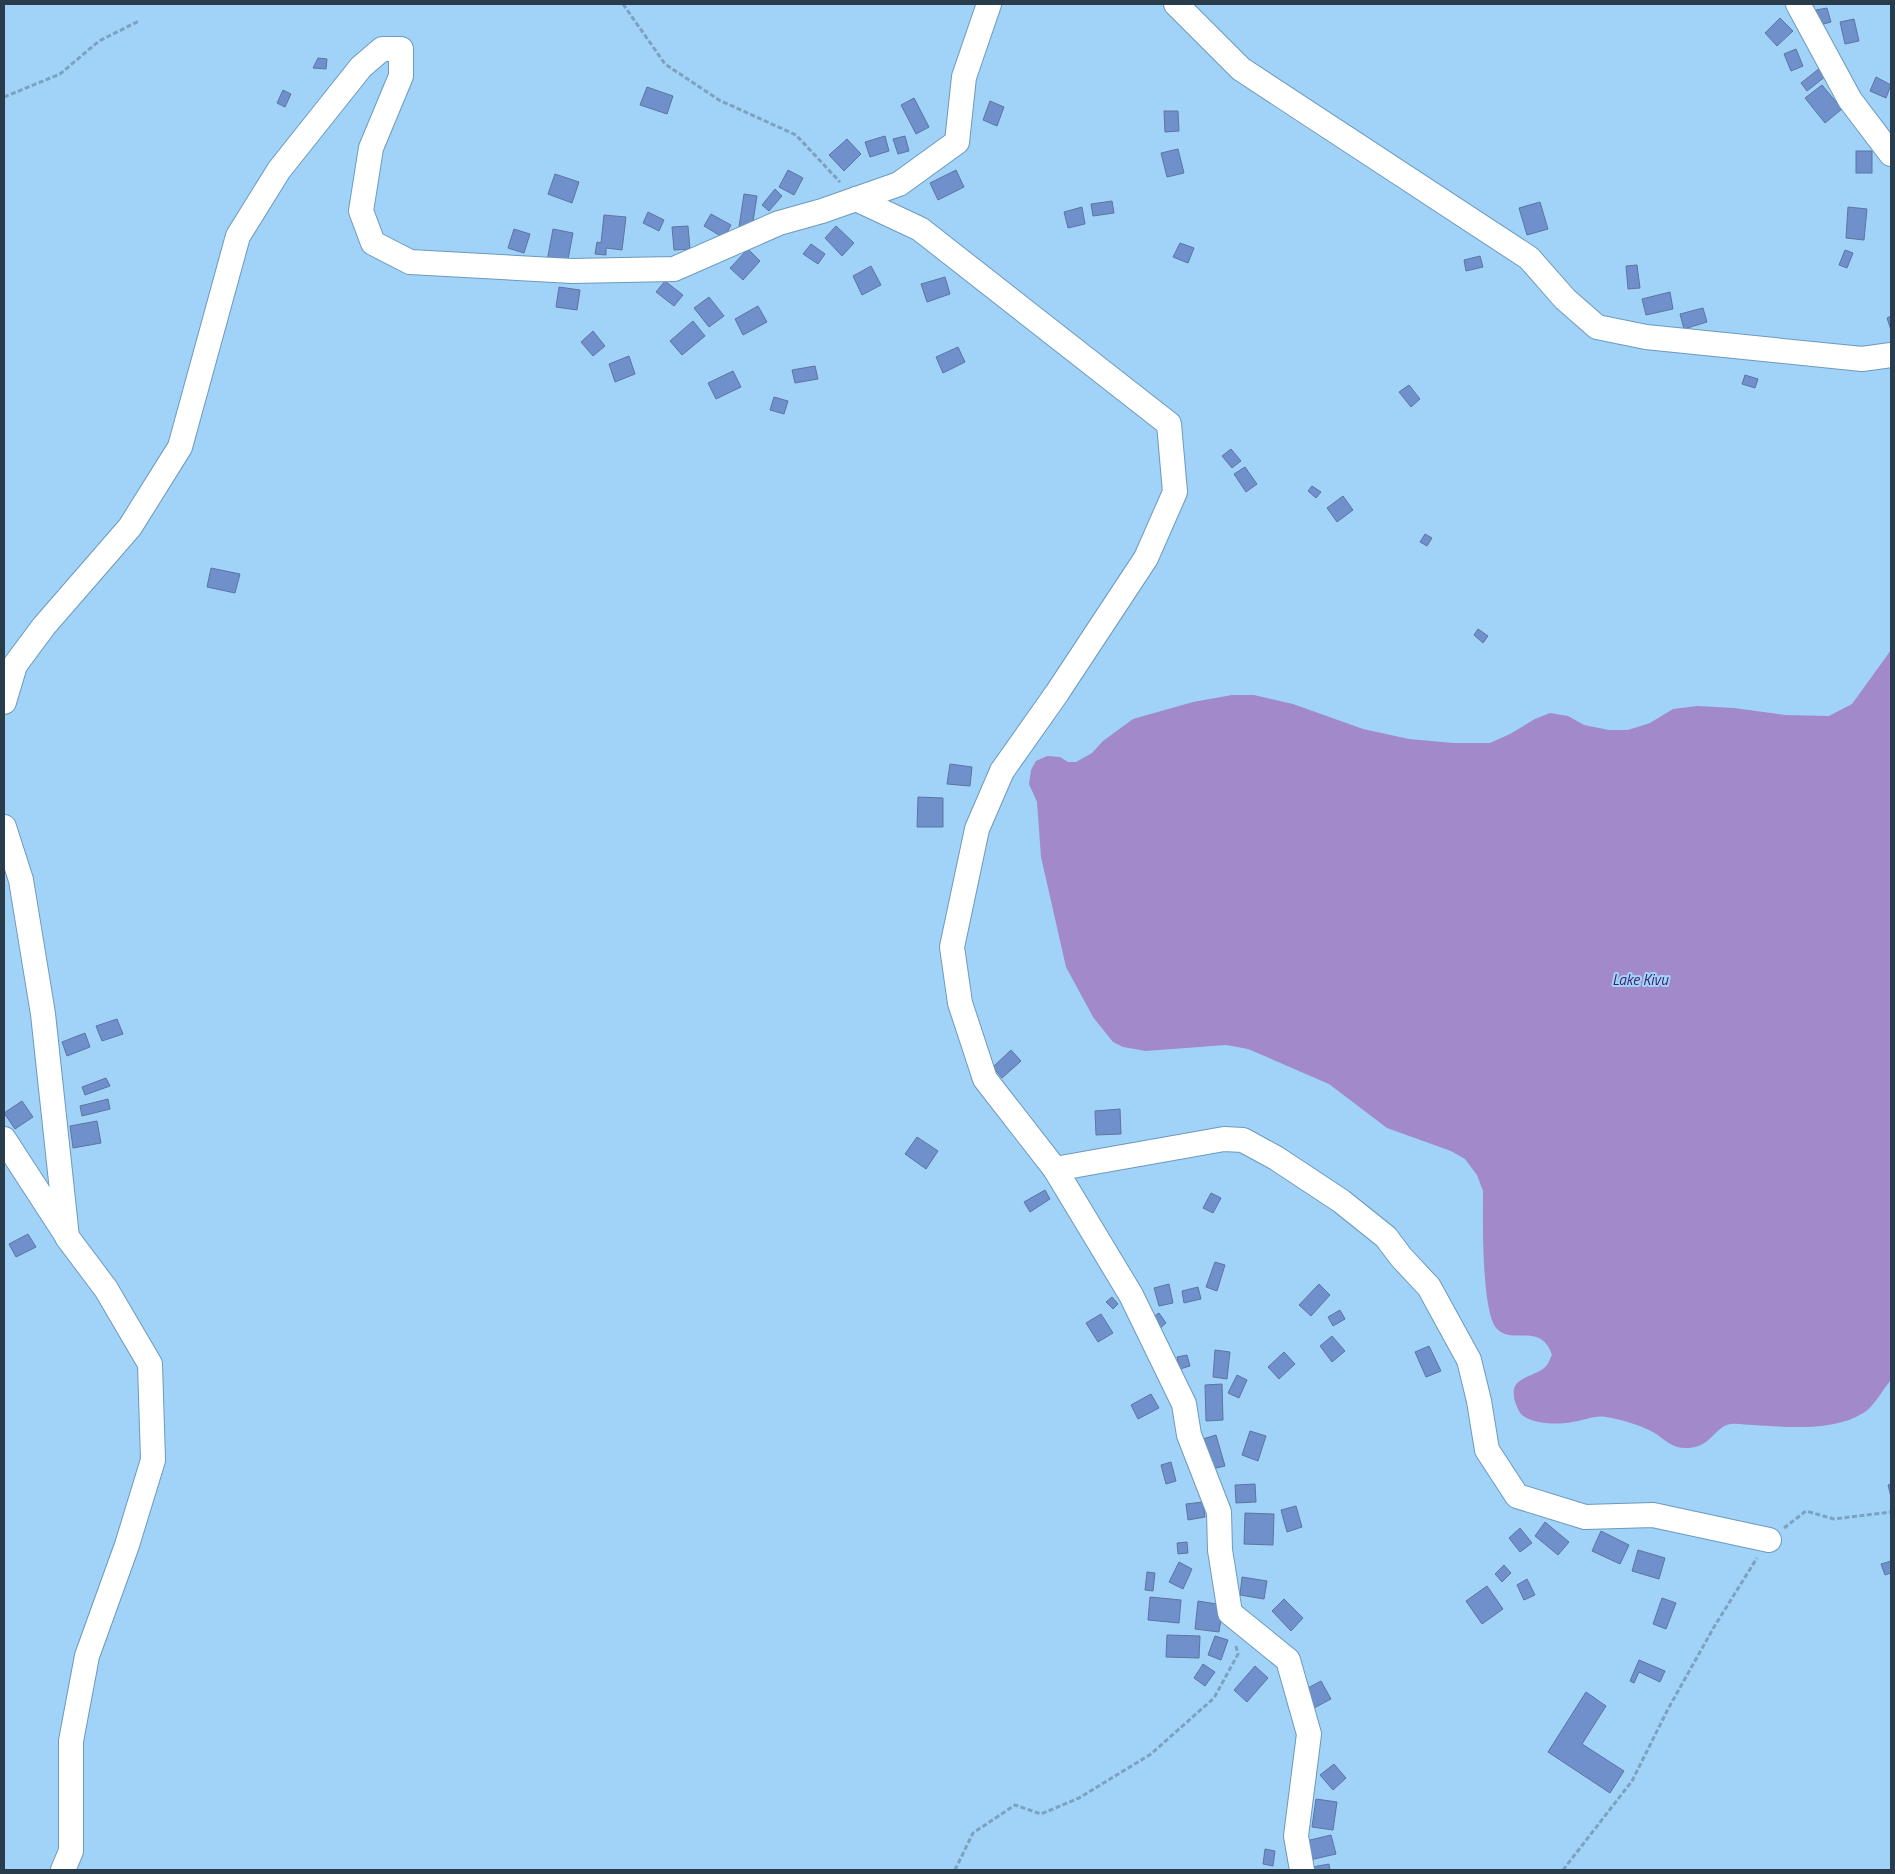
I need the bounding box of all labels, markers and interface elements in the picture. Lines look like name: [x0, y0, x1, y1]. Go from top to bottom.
water label: Lake Kivu: [1612, 968, 1669, 991]

